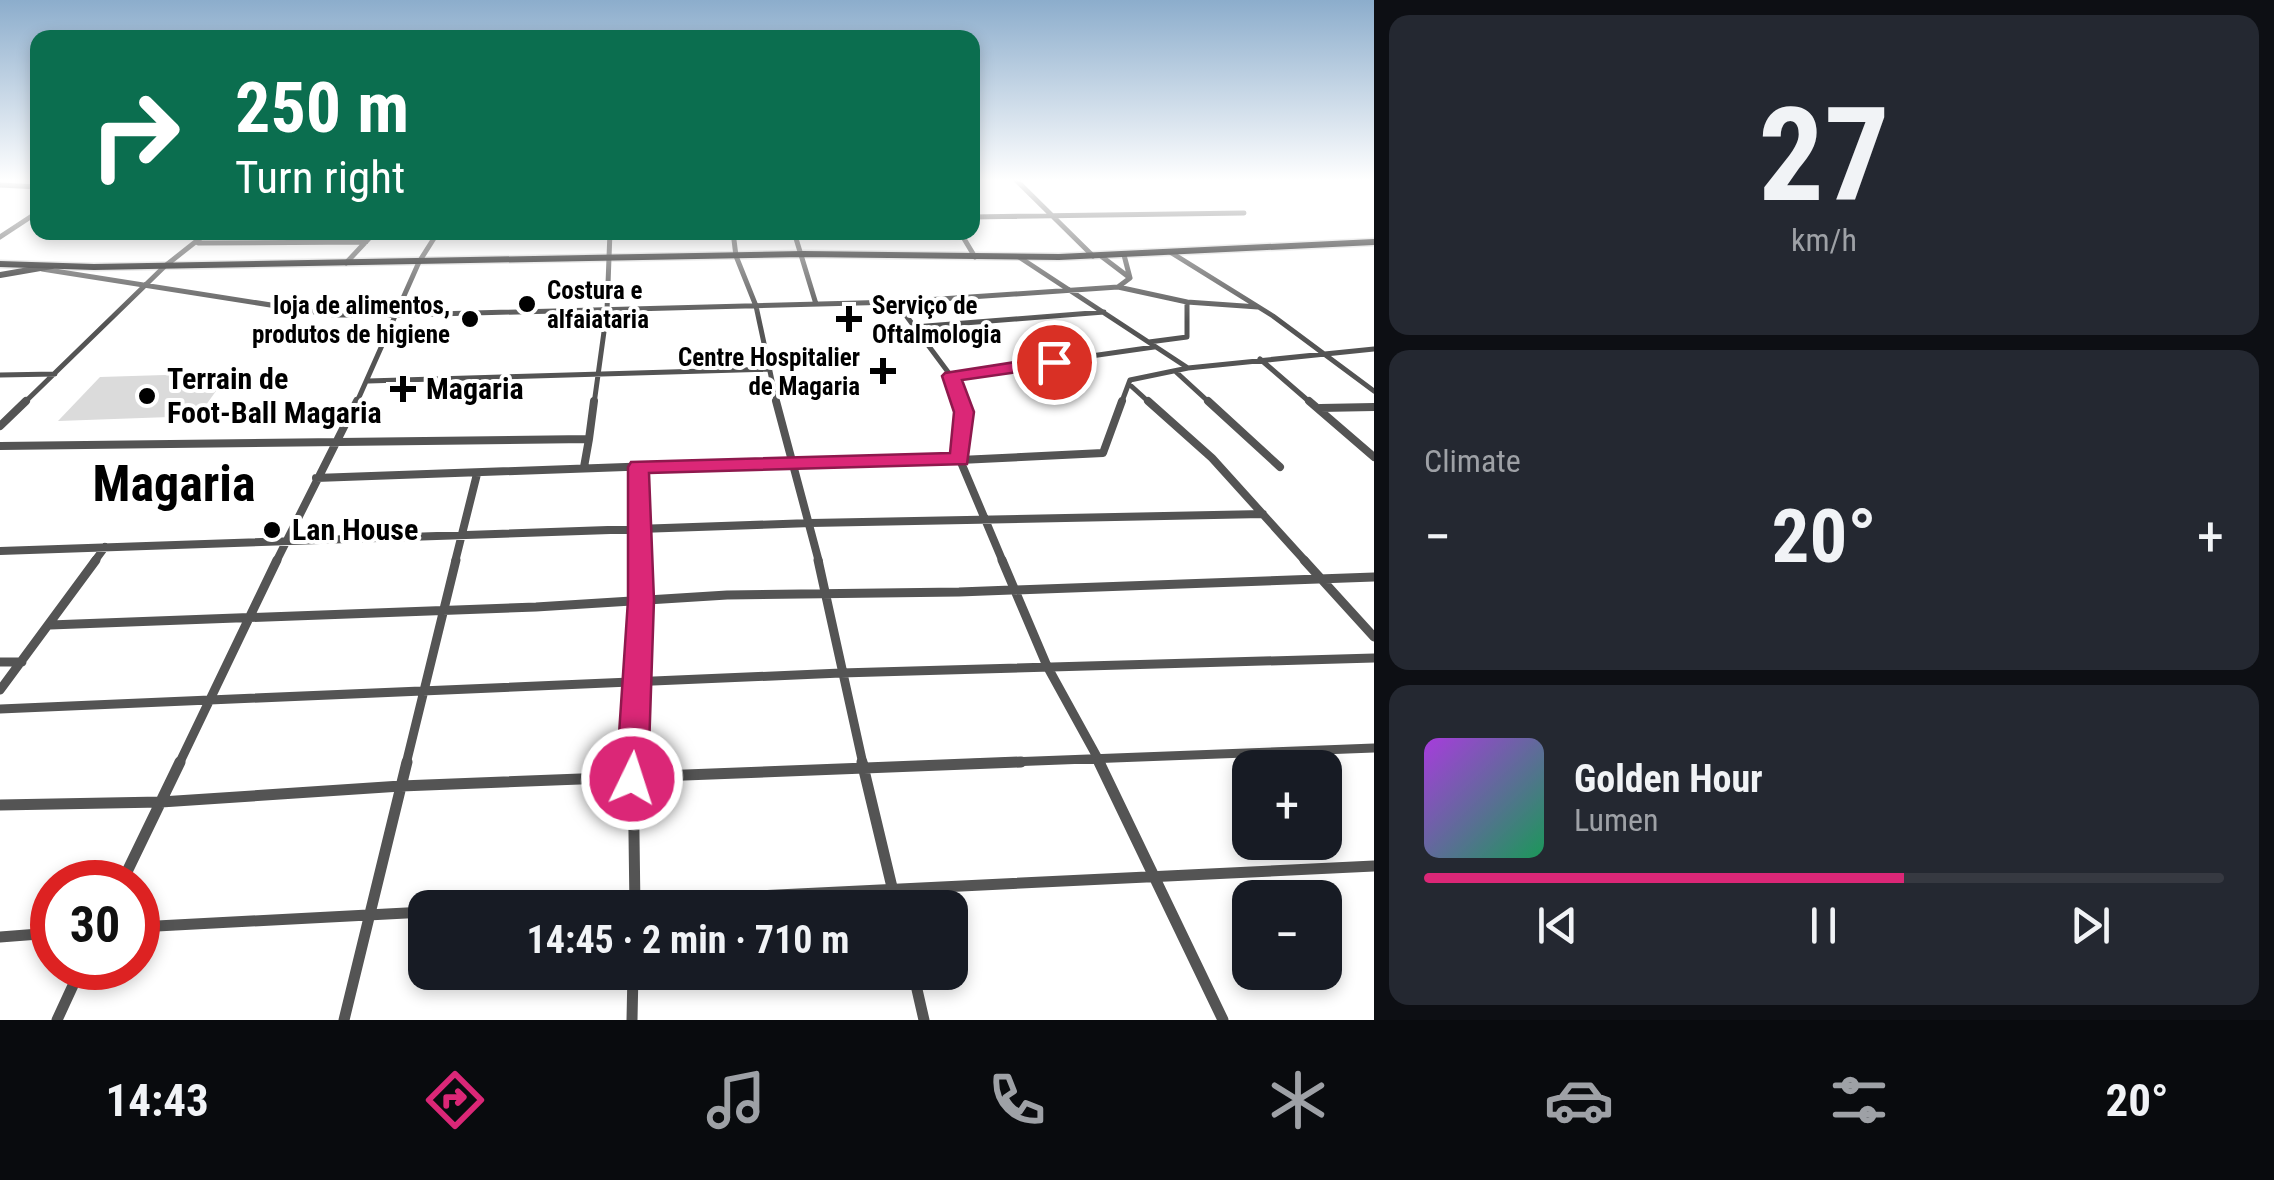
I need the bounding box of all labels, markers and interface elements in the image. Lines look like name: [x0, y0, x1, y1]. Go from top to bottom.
text: 250 m: [235, 67, 409, 149]
icon: right: [70, 70, 200, 200]
text: 27: [1758, 79, 1890, 232]
text: Turn right: [235, 151, 405, 204]
text: km/h: [1791, 221, 1857, 259]
place label: Costura e alfaiataria: [547, 276, 649, 334]
place label: loja de alimentos, produtos de higiene: [252, 291, 450, 349]
place label: Serviço de Oftalmologia: [872, 291, 1001, 349]
marker: Costura e alfaiataria: [516, 293, 538, 315]
marker: Serviço de Oftalmologia: [836, 306, 862, 332]
marker: loja de alimentos, produtos de higiene: [459, 308, 481, 330]
pin: [1012, 320, 1097, 405]
icon: arrive: [1027, 335, 1082, 390]
place label: Centre Hospitalier de Magaria: [678, 343, 860, 401]
marker: Centre Hospitalier de Magaria: [870, 358, 896, 384]
place label: Terrain de Foot-Ball Magaria: [167, 361, 382, 430]
place label: Magaria: [426, 371, 524, 406]
marker: Magaria: [390, 376, 416, 402]
marker: Terrain de Foot-Ball Magaria: [136, 385, 158, 407]
text: Climate: [1424, 442, 1521, 480]
district label: Magaria: [93, 455, 255, 513]
text: 20°: [1772, 492, 1877, 580]
text: −: [1424, 505, 1452, 569]
text: +: [2197, 505, 2224, 569]
place label: Lan House: [292, 512, 418, 547]
marker: Lan House: [261, 519, 283, 541]
position arrow: [580, 727, 684, 831]
map controls: [1232, 750, 1342, 990]
button: +: [1232, 750, 1342, 860]
text: Golden Hour: [1574, 757, 1763, 801]
text: Lumen: [1574, 801, 1659, 839]
speed limit sign: 30: [30, 860, 160, 990]
button: −: [1232, 880, 1342, 990]
icon: previous: [1530, 898, 1585, 953]
icon: pause: [1796, 898, 1851, 953]
icon: next: [2063, 898, 2118, 953]
text: 14:45 · 2 min · 710 m: [527, 918, 849, 962]
icon: directions: [420, 1065, 490, 1135]
icon: music: [701, 1065, 771, 1135]
icon: phone: [982, 1065, 1052, 1135]
icon: climate: [1263, 1065, 1333, 1135]
icon: car: [1544, 1065, 1614, 1135]
icon: filters: [1824, 1065, 1894, 1135]
text: 14:43: [105, 1074, 209, 1127]
text: 20°: [2105, 1074, 2168, 1127]

